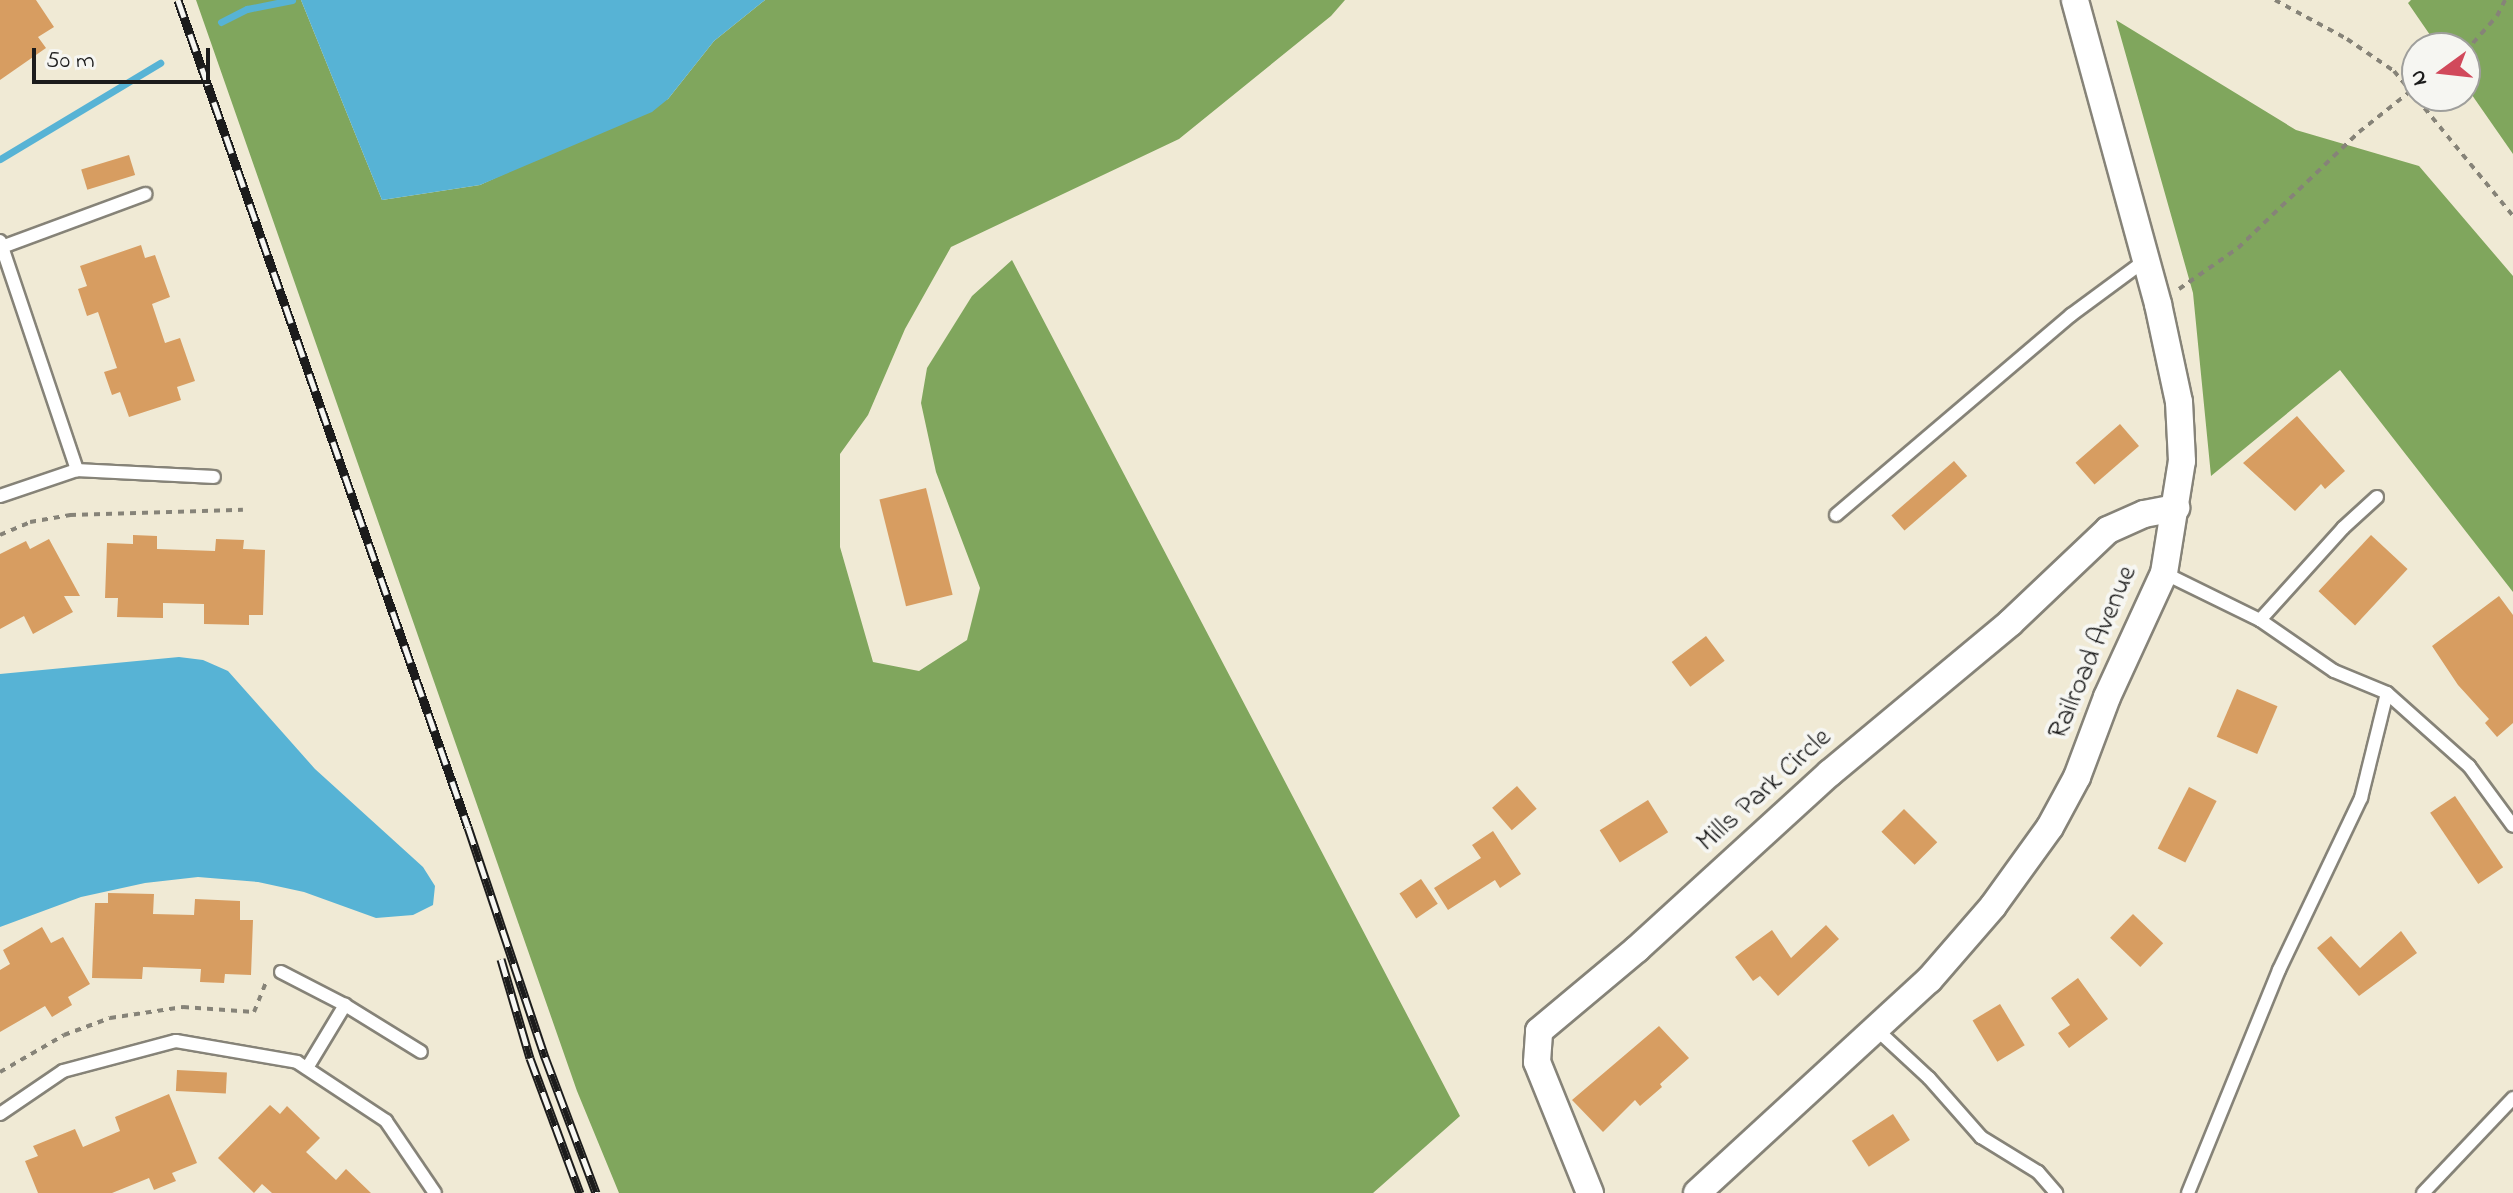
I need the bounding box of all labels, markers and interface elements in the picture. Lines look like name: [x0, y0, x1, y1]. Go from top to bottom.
scale bar: [36, 32, 214, 82]
north arrow: [2401, 32, 2481, 112]
text: 50 m: [46, 44, 95, 79]
text: N: [2402, 66, 2437, 89]
street label: Railroad Avenue: [2042, 561, 2146, 745]
street label: Mills Park Circle: [1691, 722, 1839, 860]

